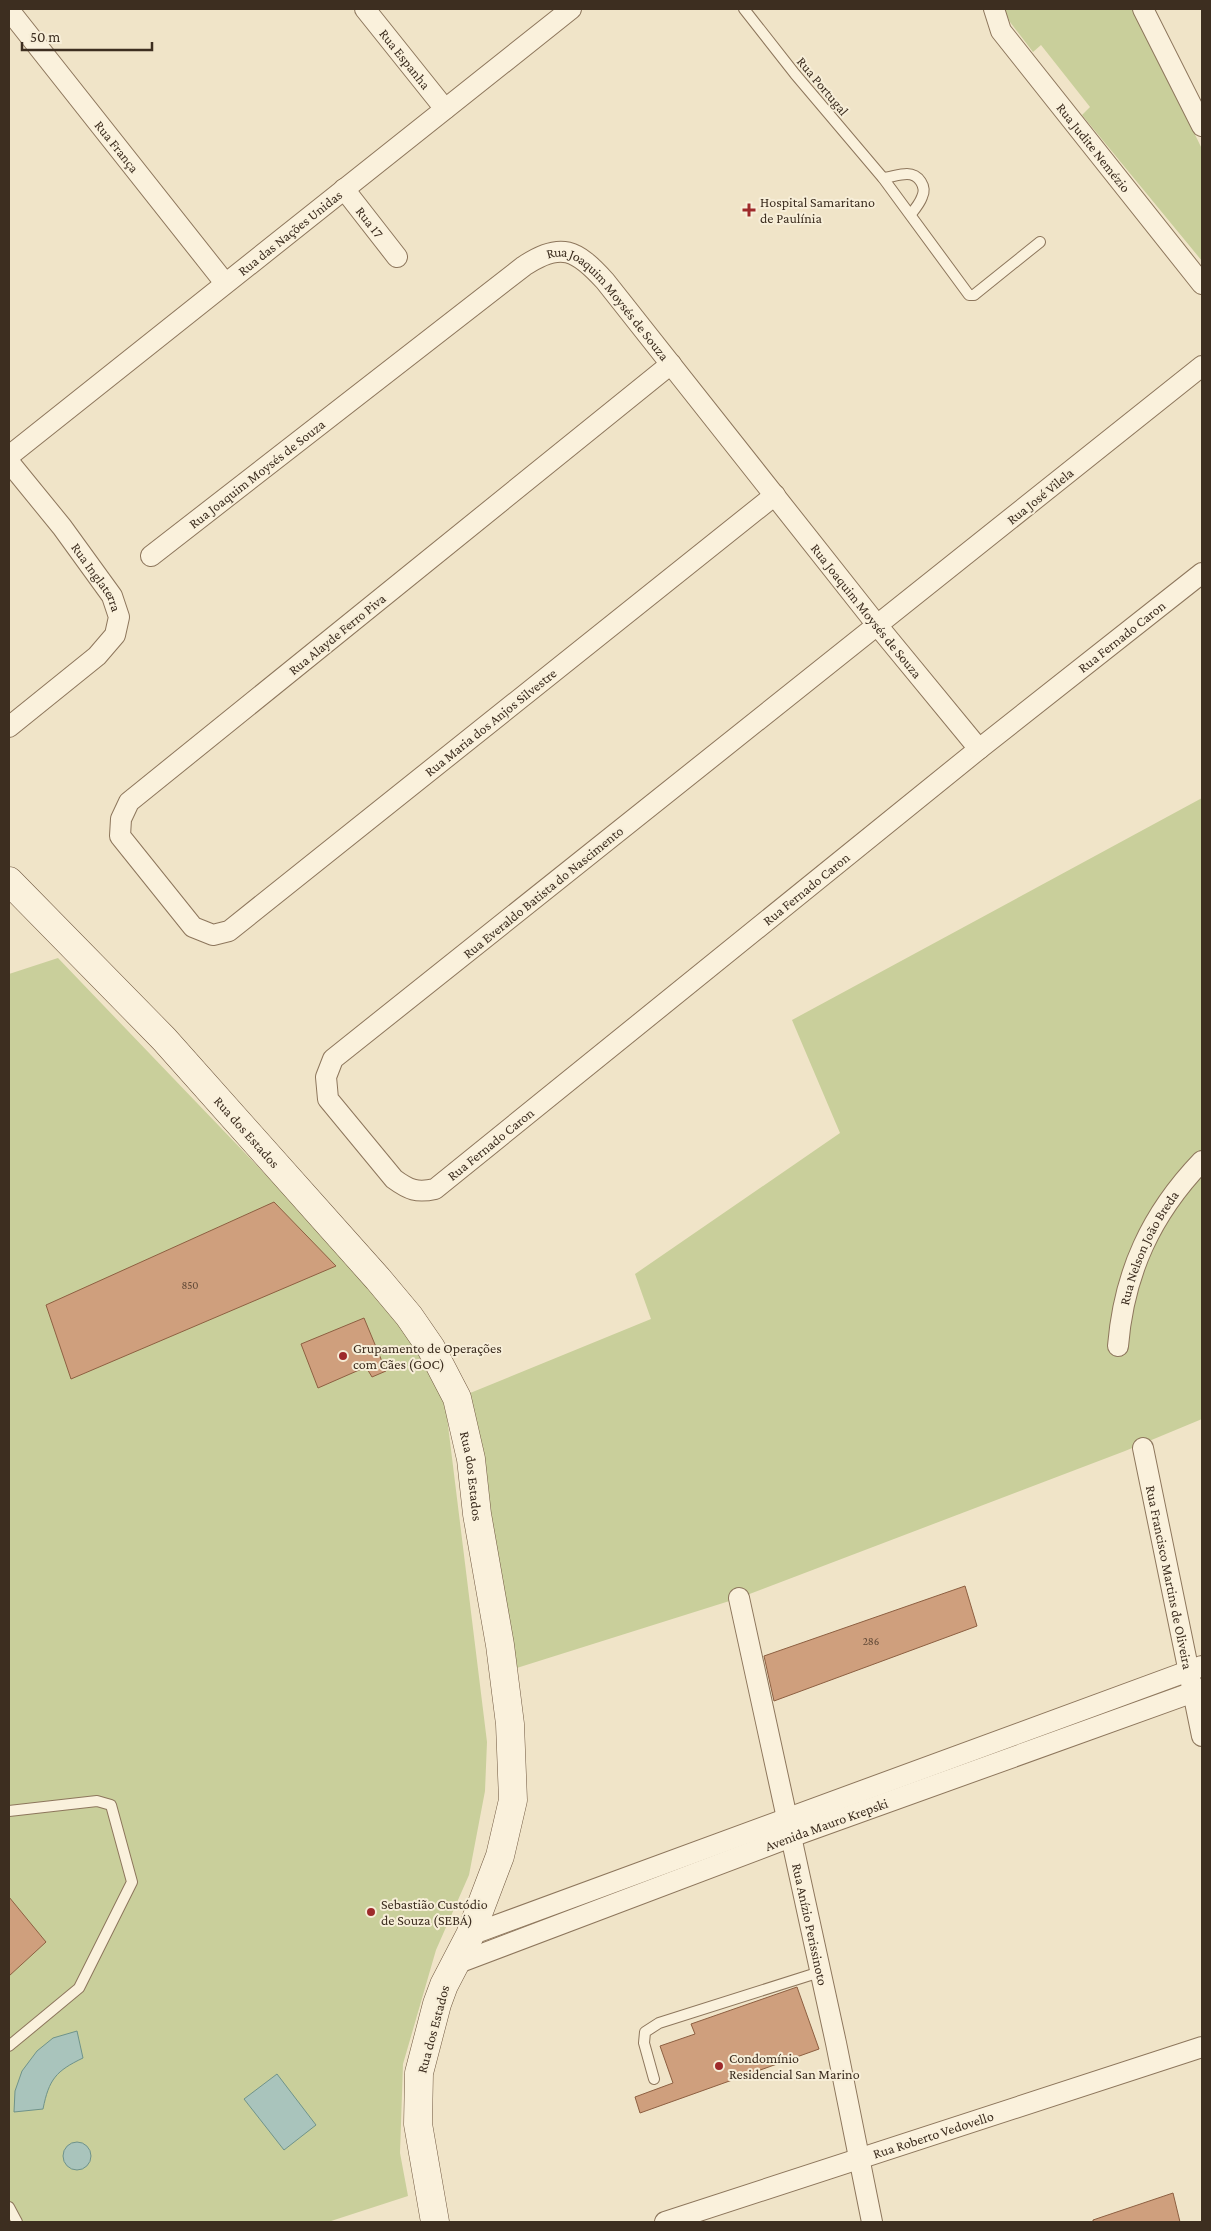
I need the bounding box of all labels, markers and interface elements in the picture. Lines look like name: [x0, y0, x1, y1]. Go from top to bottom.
scale bar: [22, 20, 152, 52]
street label: Rua Espanha: [376, 26, 434, 93]
text: 50 m: [30, 29, 60, 45]
street label: Rua Portugal: [794, 53, 852, 119]
street label: Rua Judite Nemézio: [1053, 100, 1134, 195]
street label: Rua França: [91, 117, 143, 176]
street label: Rua das Nações Unidas: [235, 186, 345, 279]
place label: Hospital Samaritano de Paulínia: [760, 194, 875, 226]
street label: Rua 17: [353, 203, 387, 241]
marker: Hospital Samaritano de Paulínia: [742, 203, 756, 217]
street label: Rua Joaquim Moysés de Souza: [544, 243, 673, 364]
street label: Rua Joaquim Moysés de Souza: [186, 416, 328, 532]
street label: Rua José Vilela: [1004, 464, 1077, 528]
street label: Rua Inglaterra: [68, 540, 125, 614]
street label: Rua Joaquim Moysés de Souza: [808, 540, 926, 682]
street label: Rua Alayde Ferro Piva: [285, 590, 389, 678]
street label: Rua Fernado Caron: [1075, 597, 1169, 676]
street label: Rua Maria dos Anjos Silvestre: [421, 665, 560, 780]
street label: Rua Everaldo Batista do Nascimento: [460, 822, 626, 962]
street label: Rua Fernado Caron: [760, 849, 853, 929]
street label: Rua dos Estados: [211, 1093, 283, 1171]
street label: Rua Fernado Caron: [444, 1104, 537, 1184]
street label: Rua Nelson João Breda: [1116, 1187, 1182, 1307]
house number: 850: [181, 1279, 199, 1291]
place label: Grupamento de Operações com Cães (GOC): [353, 1340, 502, 1373]
marker: Grupamento de Operações com Cães (GOC): [337, 1350, 349, 1362]
street label: Rua dos Estados: [457, 1430, 486, 1522]
street label: Rua Francisco Martins de Oliveira: [1143, 1484, 1196, 1671]
house number: 286: [863, 1635, 879, 1647]
street label: Avenida Mauro Krepski: [763, 1795, 890, 1854]
street label: Rua Anízio Perissinoto: [789, 1862, 831, 1987]
place label: Sebastião Custódio de Souza (SEBÁ): [381, 1896, 488, 1929]
marker: Sebastião Custódio de Souza (SEBÁ): [365, 1906, 377, 1918]
street label: Rua dos Estados: [414, 1983, 452, 2075]
place label: Condomínio Residencial San Marino: [729, 2050, 860, 2082]
marker: Condomínio Residencial San Marino: [713, 2060, 725, 2072]
street label: Rua Roberto Vedovello: [871, 2108, 995, 2162]

